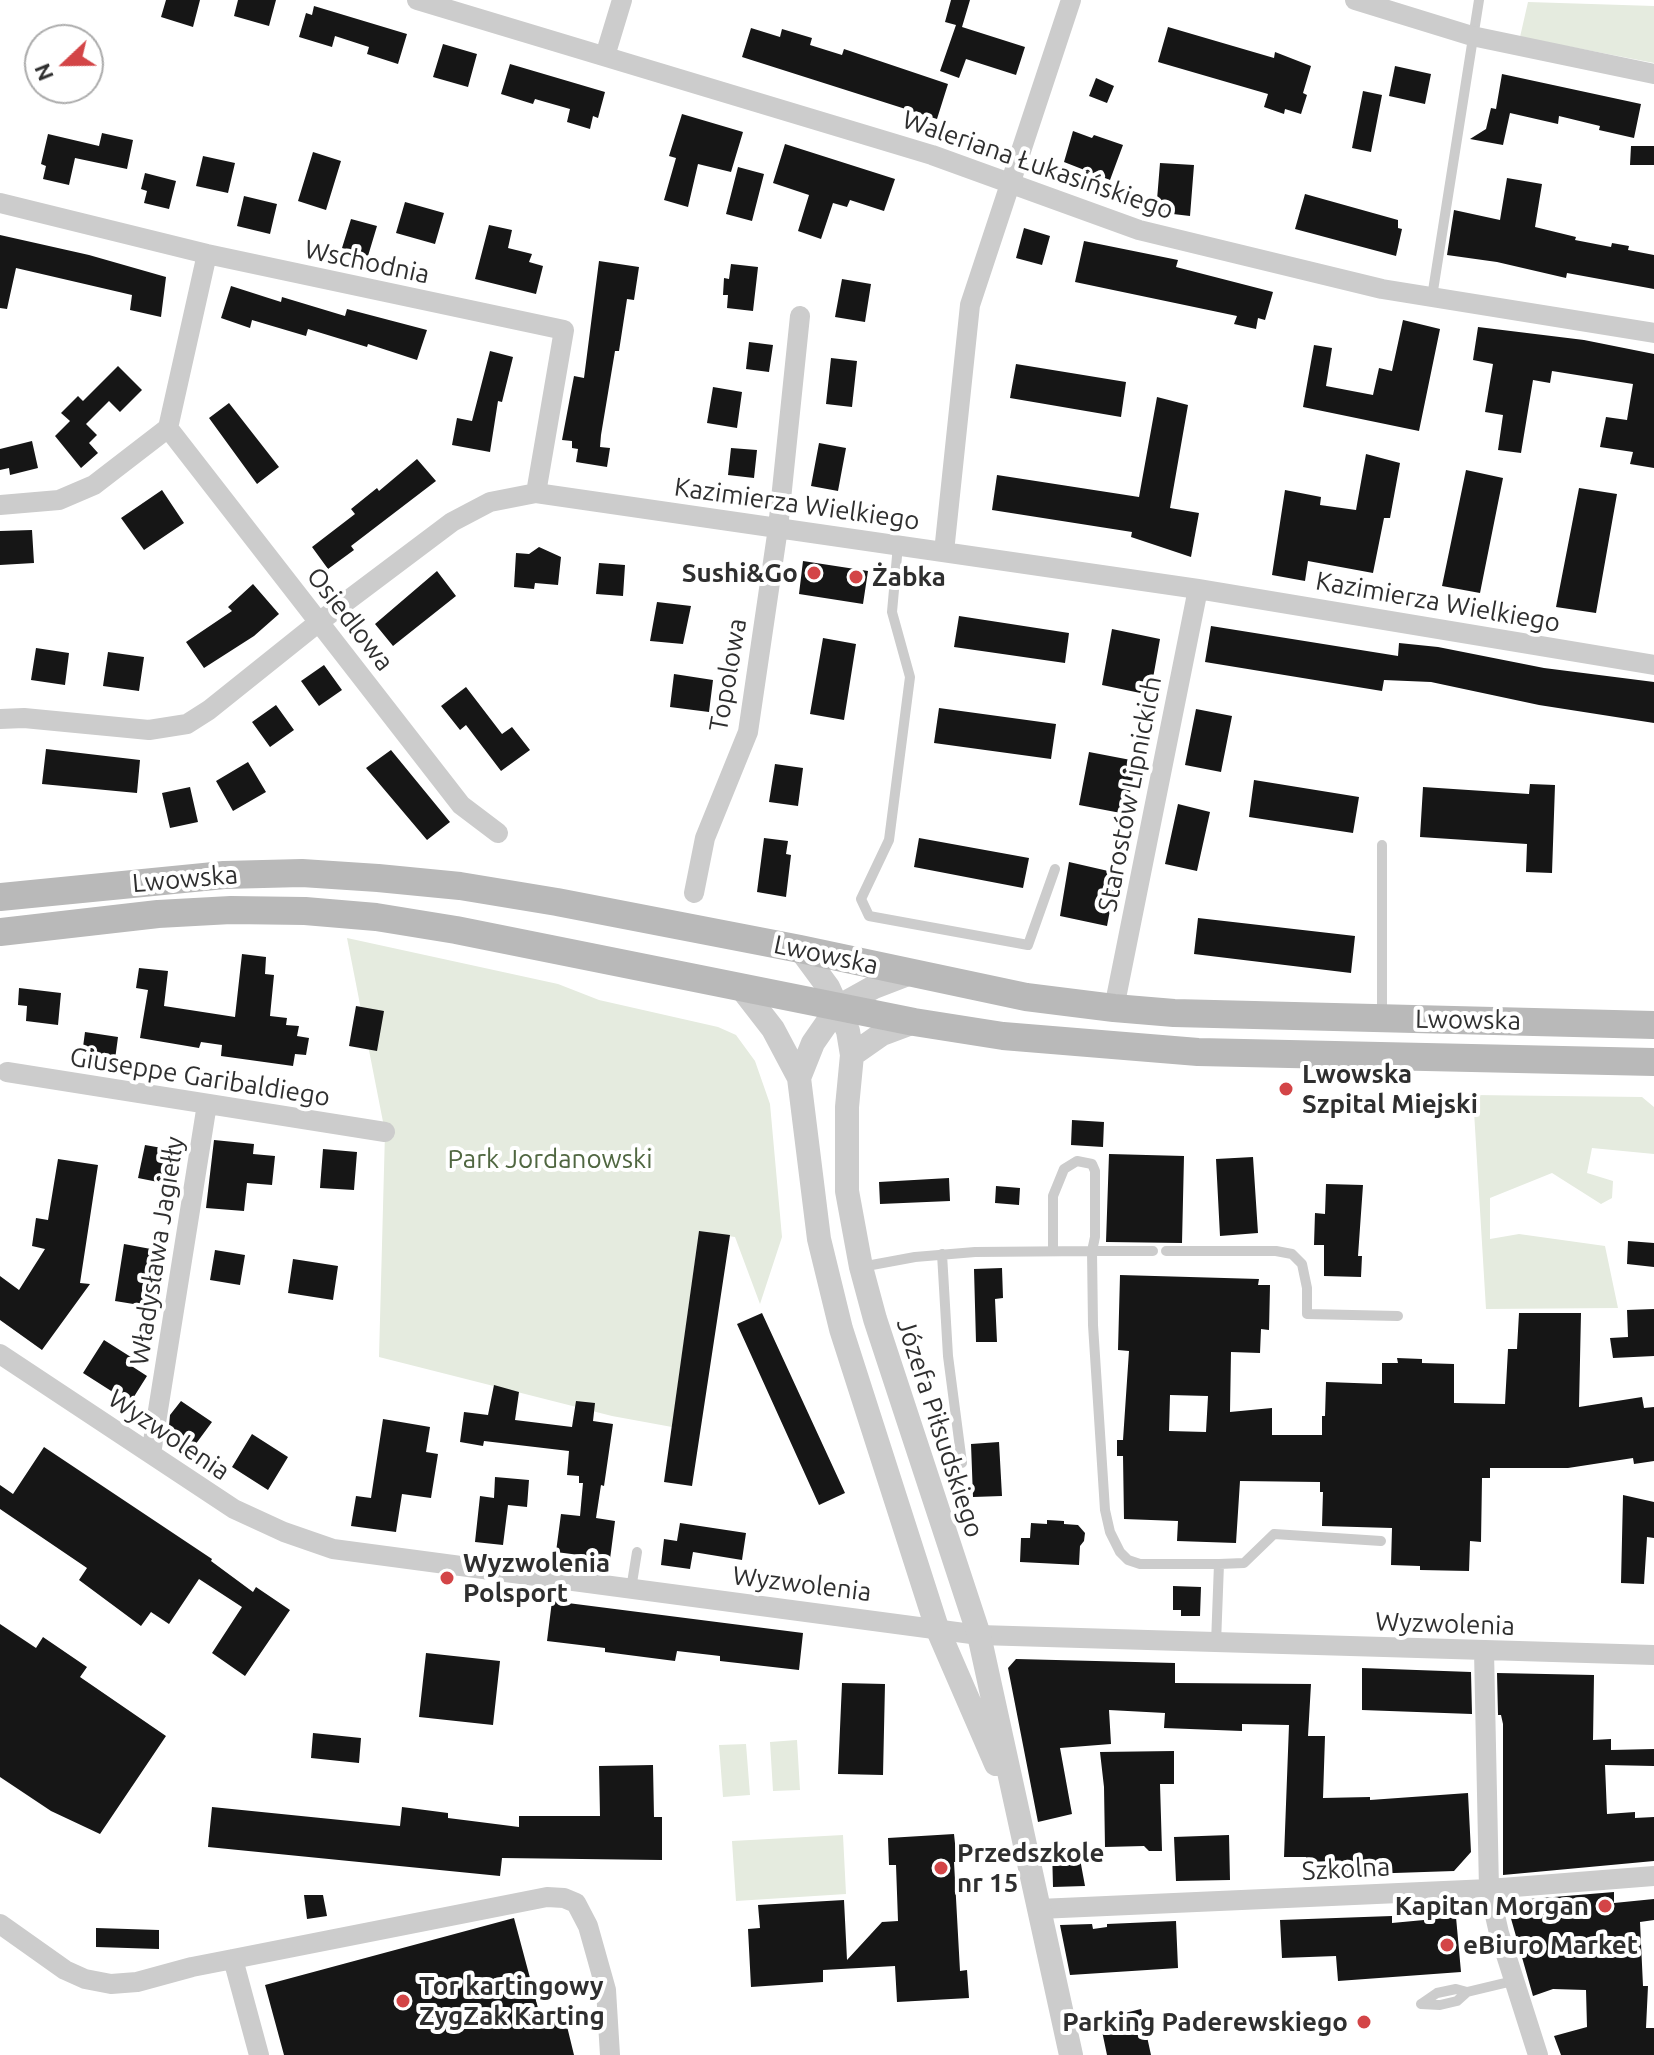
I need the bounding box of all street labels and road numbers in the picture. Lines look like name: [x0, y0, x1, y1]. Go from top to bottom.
street label: Waleriana Łukasińskiego: [898, 104, 1178, 226]
street label: Wschodnia: [302, 234, 432, 290]
street label: Kazimierza Wielkiego: [672, 471, 922, 537]
street label: Osiedlowa: [300, 561, 400, 677]
street label: Kazimierza Wielkiego: [1313, 565, 1563, 639]
street label: Topolowa: [703, 616, 753, 734]
street label: Starostów Lipnickich: [1092, 674, 1168, 914]
street label: Lwowska: [131, 859, 239, 899]
street label: Lwowska: [771, 929, 881, 981]
street label: Lwowska: [1415, 1003, 1521, 1037]
street label: Giuseppe Garibaldiego: [68, 1041, 332, 1113]
street label: Władysława Jagiełły: [123, 1134, 191, 1368]
street label: Józefa Piłsudskiego: [890, 1315, 990, 1541]
street label: Wyzwolenia: [102, 1383, 236, 1487]
street label: Wyzwolenia: [731, 1560, 873, 1608]
street label: Wyzwolenia: [1375, 1606, 1515, 1642]
street label: Szkolna: [1301, 1851, 1391, 1887]

